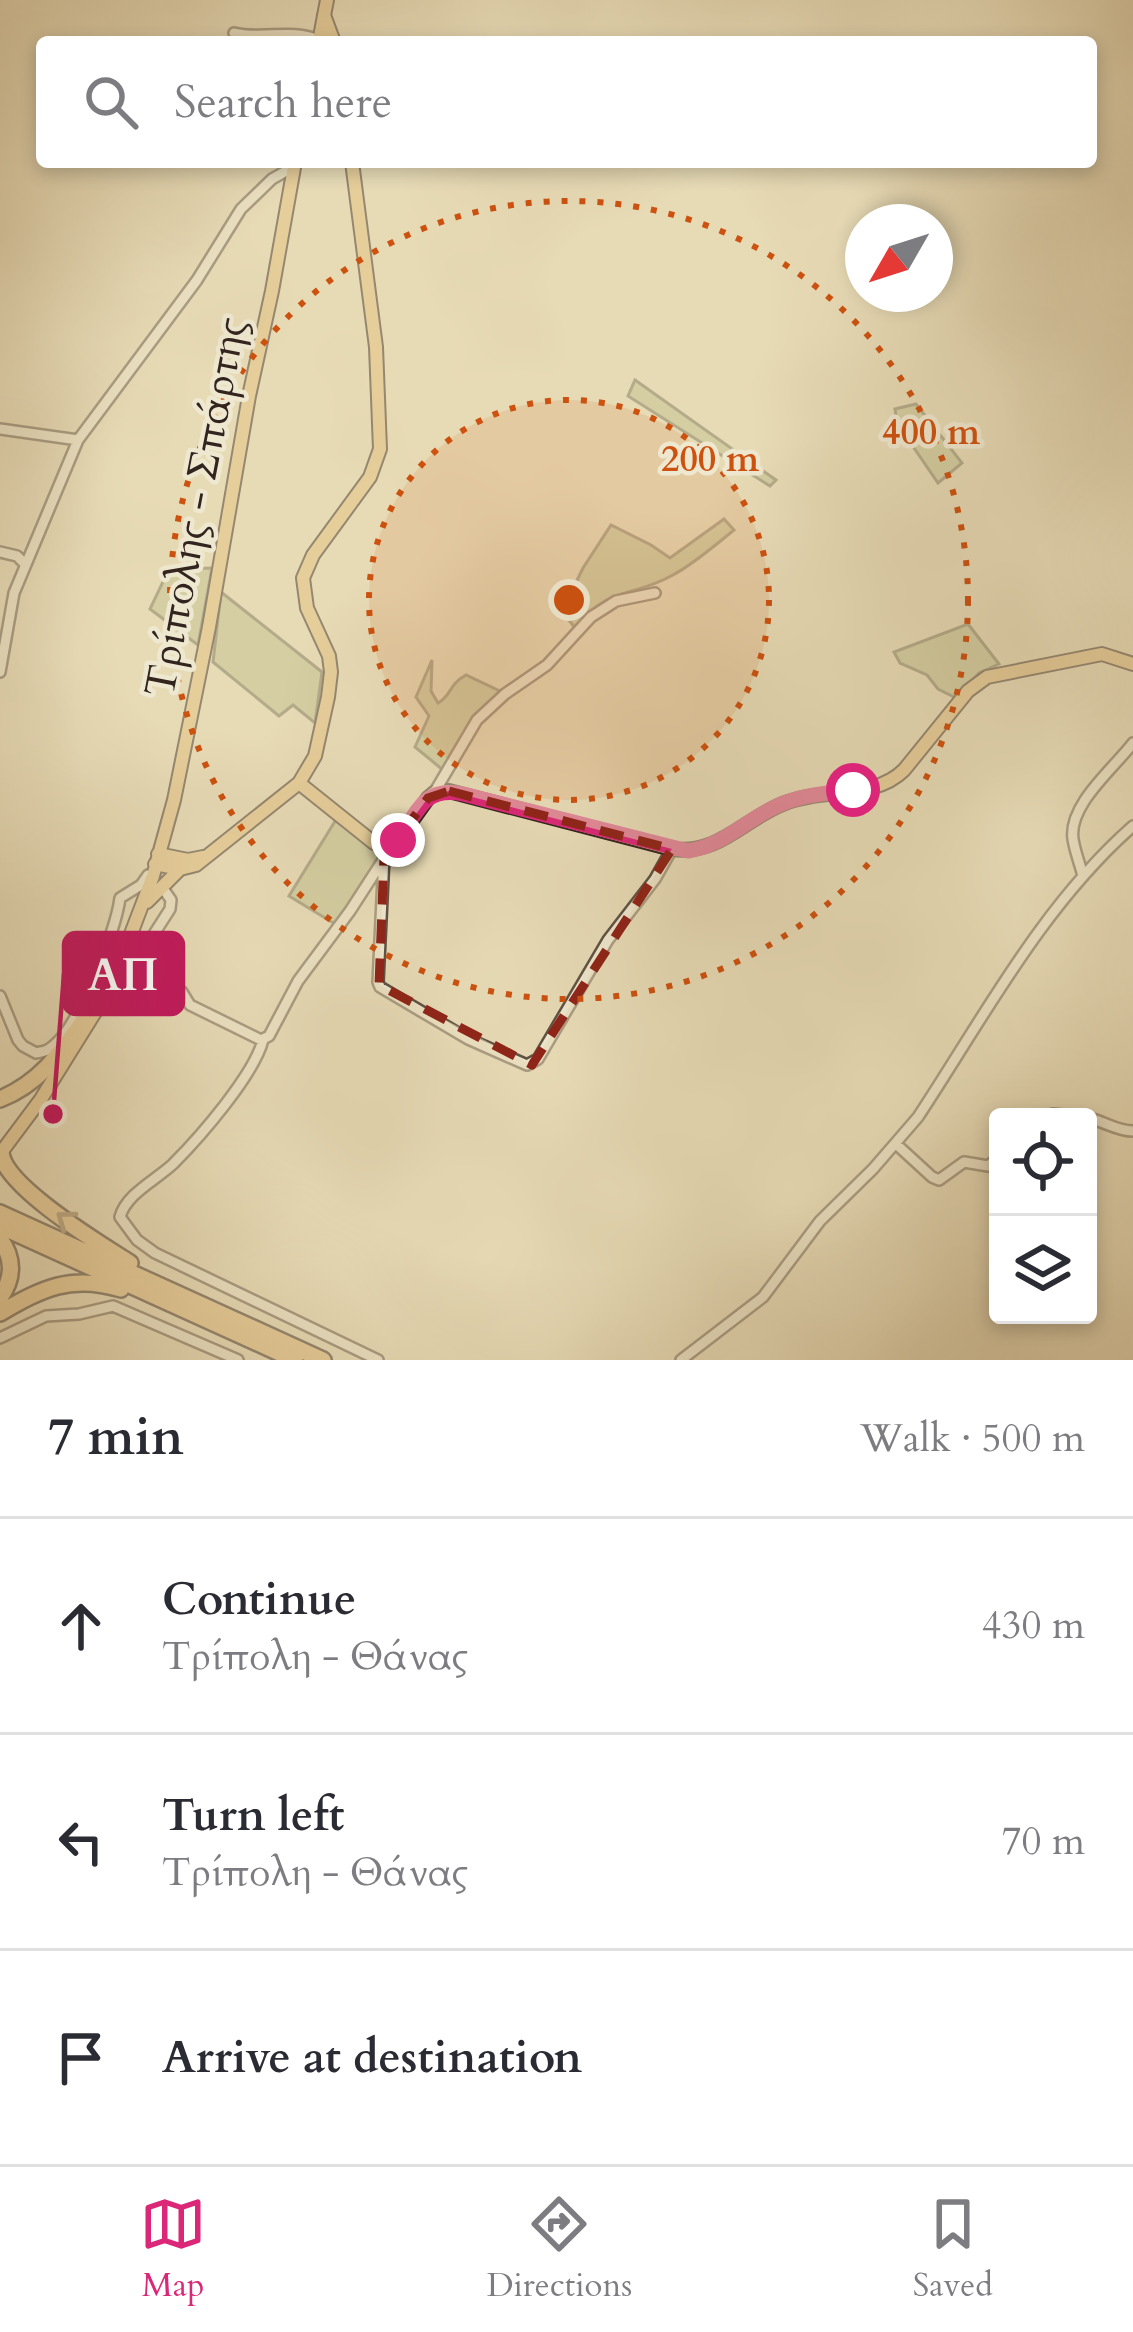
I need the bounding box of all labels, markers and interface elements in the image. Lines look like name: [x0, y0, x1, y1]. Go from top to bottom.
search box: [36, 36, 1097, 168]
icon: search: [78, 69, 144, 135]
text: Search here: [174, 72, 392, 133]
north arrow: [845, 204, 953, 312]
street label: Τρίπολης - Σπάρτης: [131, 312, 261, 702]
text: 400 m: [882, 408, 981, 457]
text: 200 m: [661, 435, 760, 484]
centre of rings: [548, 579, 590, 621]
route start: [826, 763, 880, 817]
route end: [371, 813, 425, 867]
callout: ΑΠ: [64, 933, 183, 1014]
text: ΑΠ: [88, 945, 158, 1006]
map controls: [989, 1108, 1097, 1324]
button: locate: [989, 1108, 1097, 1216]
one-way arrow: [56, 1211, 78, 1233]
button: layers: [989, 1216, 1097, 1324]
text: 7 min: [48, 1403, 184, 1473]
text: Walk · 500 m: [860, 1412, 1085, 1465]
text: Continue: [162, 1569, 356, 1630]
icon: ahead: [48, 1593, 114, 1659]
text: 430 m: [982, 1599, 1085, 1652]
text: Τρίπολη - Θάνας: [162, 1630, 468, 1683]
text: Turn left: [162, 1785, 344, 1846]
icon: left: [48, 1809, 114, 1875]
text: 70 m: [1002, 1815, 1085, 1868]
text: Τρίπολη - Θάνας: [162, 1846, 468, 1899]
icon: arrive: [48, 2025, 114, 2091]
text: Arrive at destination: [162, 2027, 582, 2088]
tab: Map: [140, 2191, 206, 2308]
tab: Directions: [487, 2191, 632, 2308]
tab: Saved: [913, 2191, 993, 2308]

